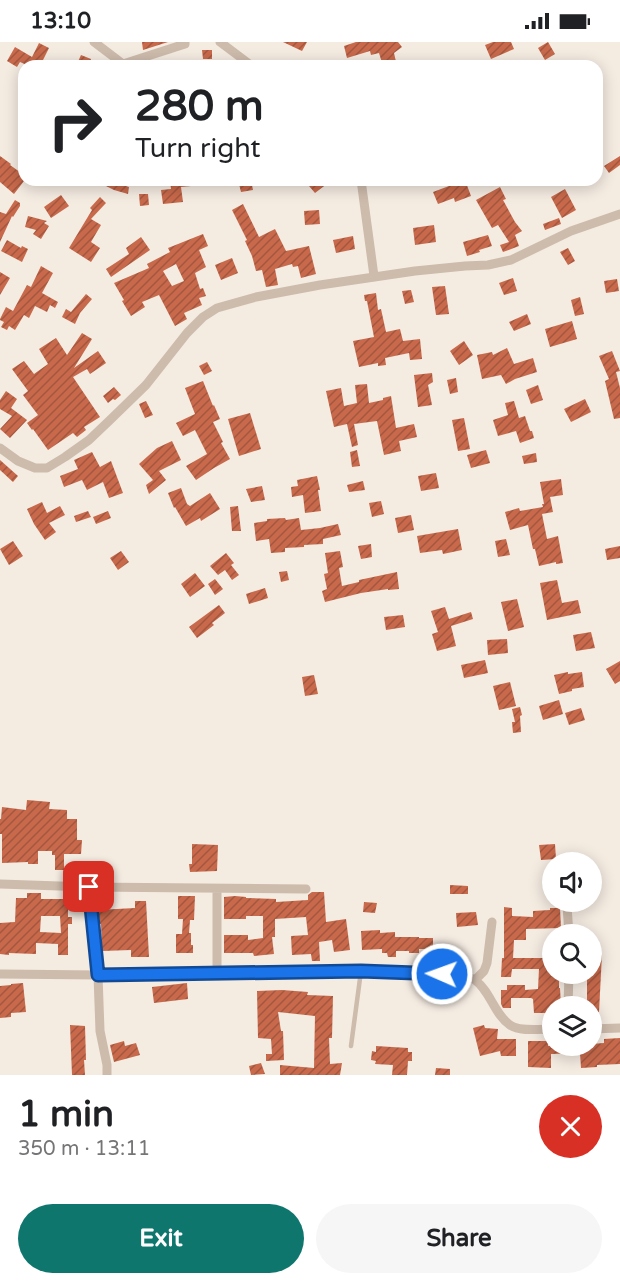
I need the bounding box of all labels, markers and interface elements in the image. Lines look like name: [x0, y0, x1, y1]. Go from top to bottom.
text: 13:10: [30, 8, 91, 34]
text: 280 m: [135, 81, 264, 132]
icon: right: [36, 84, 114, 162]
text: Turn right: [135, 132, 261, 165]
map controls: [542, 852, 602, 1056]
button: sound: [542, 852, 602, 912]
pin: [63, 861, 114, 912]
icon: arrive: [72, 870, 105, 903]
button: search: [542, 924, 602, 984]
position arrow: [410, 942, 474, 1006]
button: layers: [542, 996, 602, 1056]
text: 1 min: [18, 1093, 114, 1136]
button: close: [539, 1095, 602, 1158]
text: 350 m · 13:11: [18, 1137, 150, 1161]
button: Exit: [18, 1204, 304, 1273]
button: Share: [316, 1204, 602, 1273]

